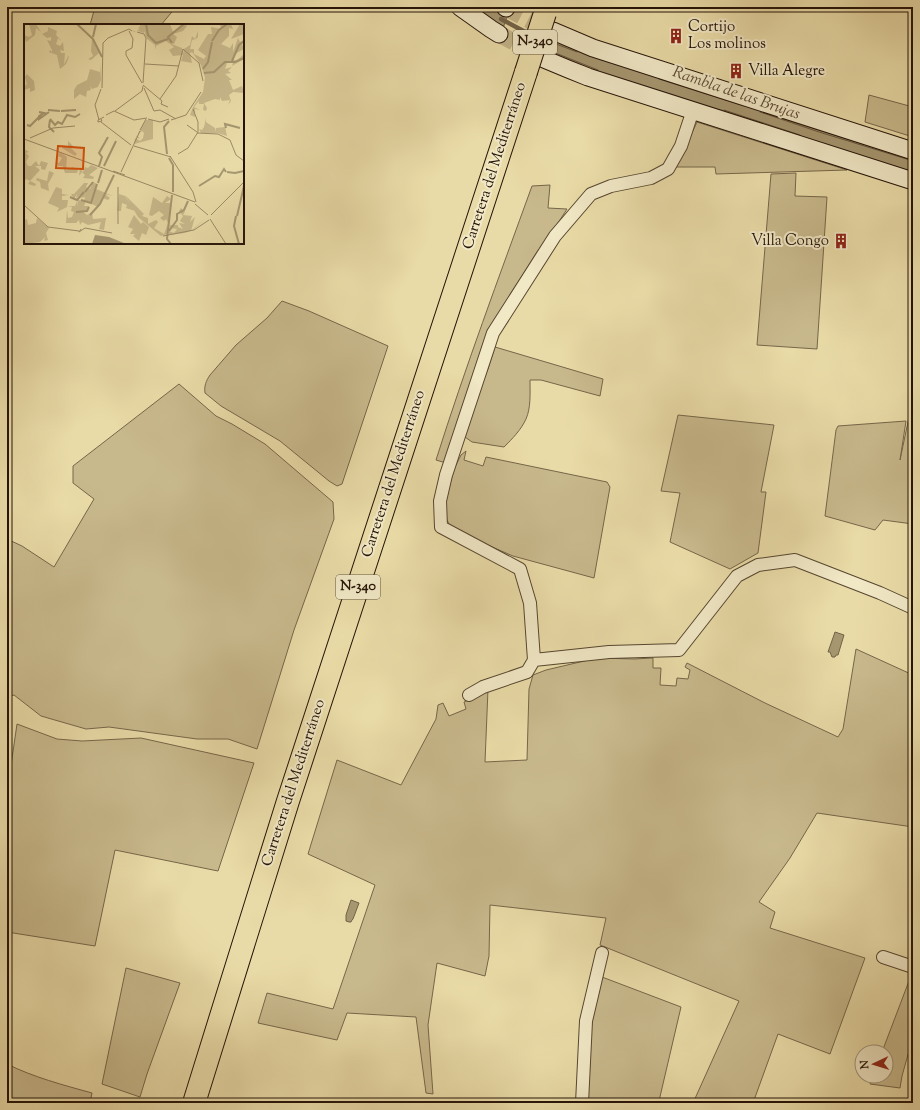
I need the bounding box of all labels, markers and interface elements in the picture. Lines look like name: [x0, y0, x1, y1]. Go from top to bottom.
place label: Cortijo Los molinos: [688, 17, 766, 55]
inset map: [24, 24, 244, 244]
building icon: Cortijo Los molinos: [667, 27, 685, 45]
road number: N-340: [513, 30, 557, 54]
water label: Rambla de las Brujas: [669, 61, 803, 127]
place label: Villa Alegre: [748, 61, 825, 82]
building icon: Villa Alegre: [727, 62, 745, 80]
street label: Carretera del Mediterráneo: [458, 80, 532, 252]
place label: Villa Congo: [751, 231, 829, 252]
building icon: Villa Congo: [832, 232, 850, 250]
street label: Carretera del Mediterráneo: [357, 388, 431, 560]
road number: N-340: [336, 575, 380, 599]
street label: Carretera del Mediterráneo: [257, 697, 331, 869]
north arrow: [854, 1044, 894, 1084]
text: N: [857, 1059, 873, 1071]

